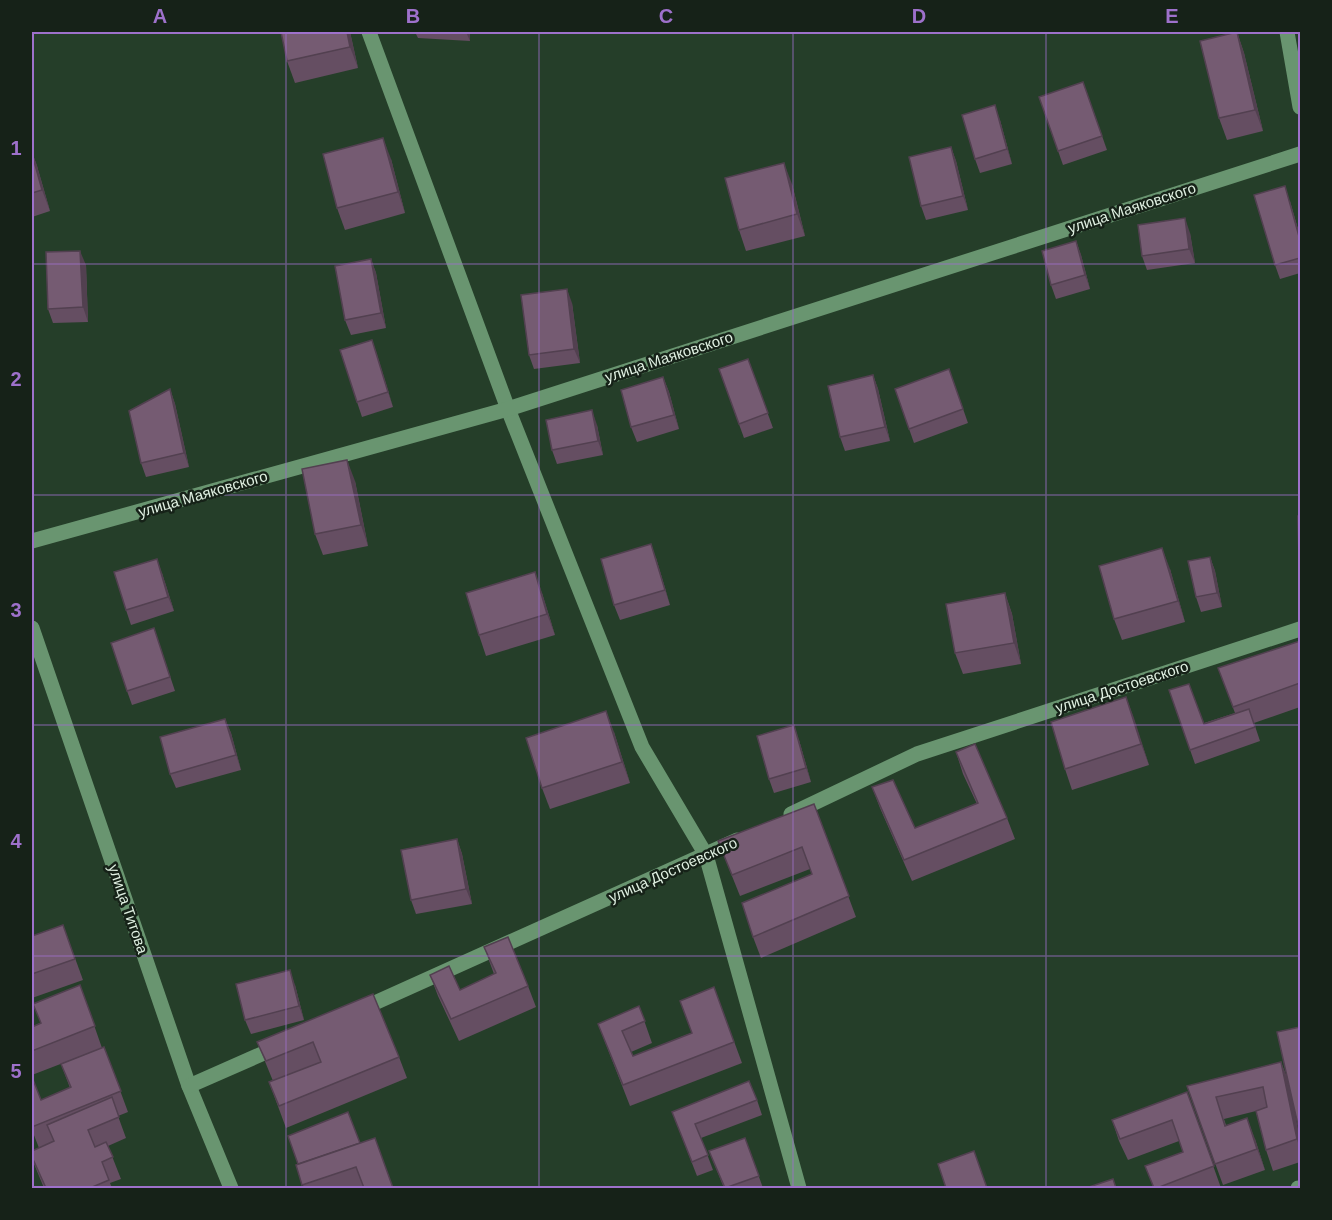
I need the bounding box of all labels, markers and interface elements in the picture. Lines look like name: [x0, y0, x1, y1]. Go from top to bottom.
text: A: [153, 5, 167, 27]
text: B: [406, 5, 420, 27]
text: C: [659, 5, 673, 27]
text: D: [912, 5, 926, 27]
text: E: [1165, 5, 1179, 27]
text: 1: [10, 137, 22, 159]
street label: улица Маяковского: [1066, 179, 1198, 236]
street label: улица Маяковского: [603, 328, 735, 385]
text: 2: [10, 368, 22, 390]
street label: улица Маяковского: [136, 467, 269, 520]
text: 3: [10, 599, 22, 621]
street label: улица Достоевского: [1053, 657, 1190, 716]
text: 4: [10, 830, 22, 852]
street label: улица Достоевского: [606, 834, 740, 906]
street label: улица Титова: [105, 862, 152, 956]
text: 5: [10, 1060, 22, 1082]

